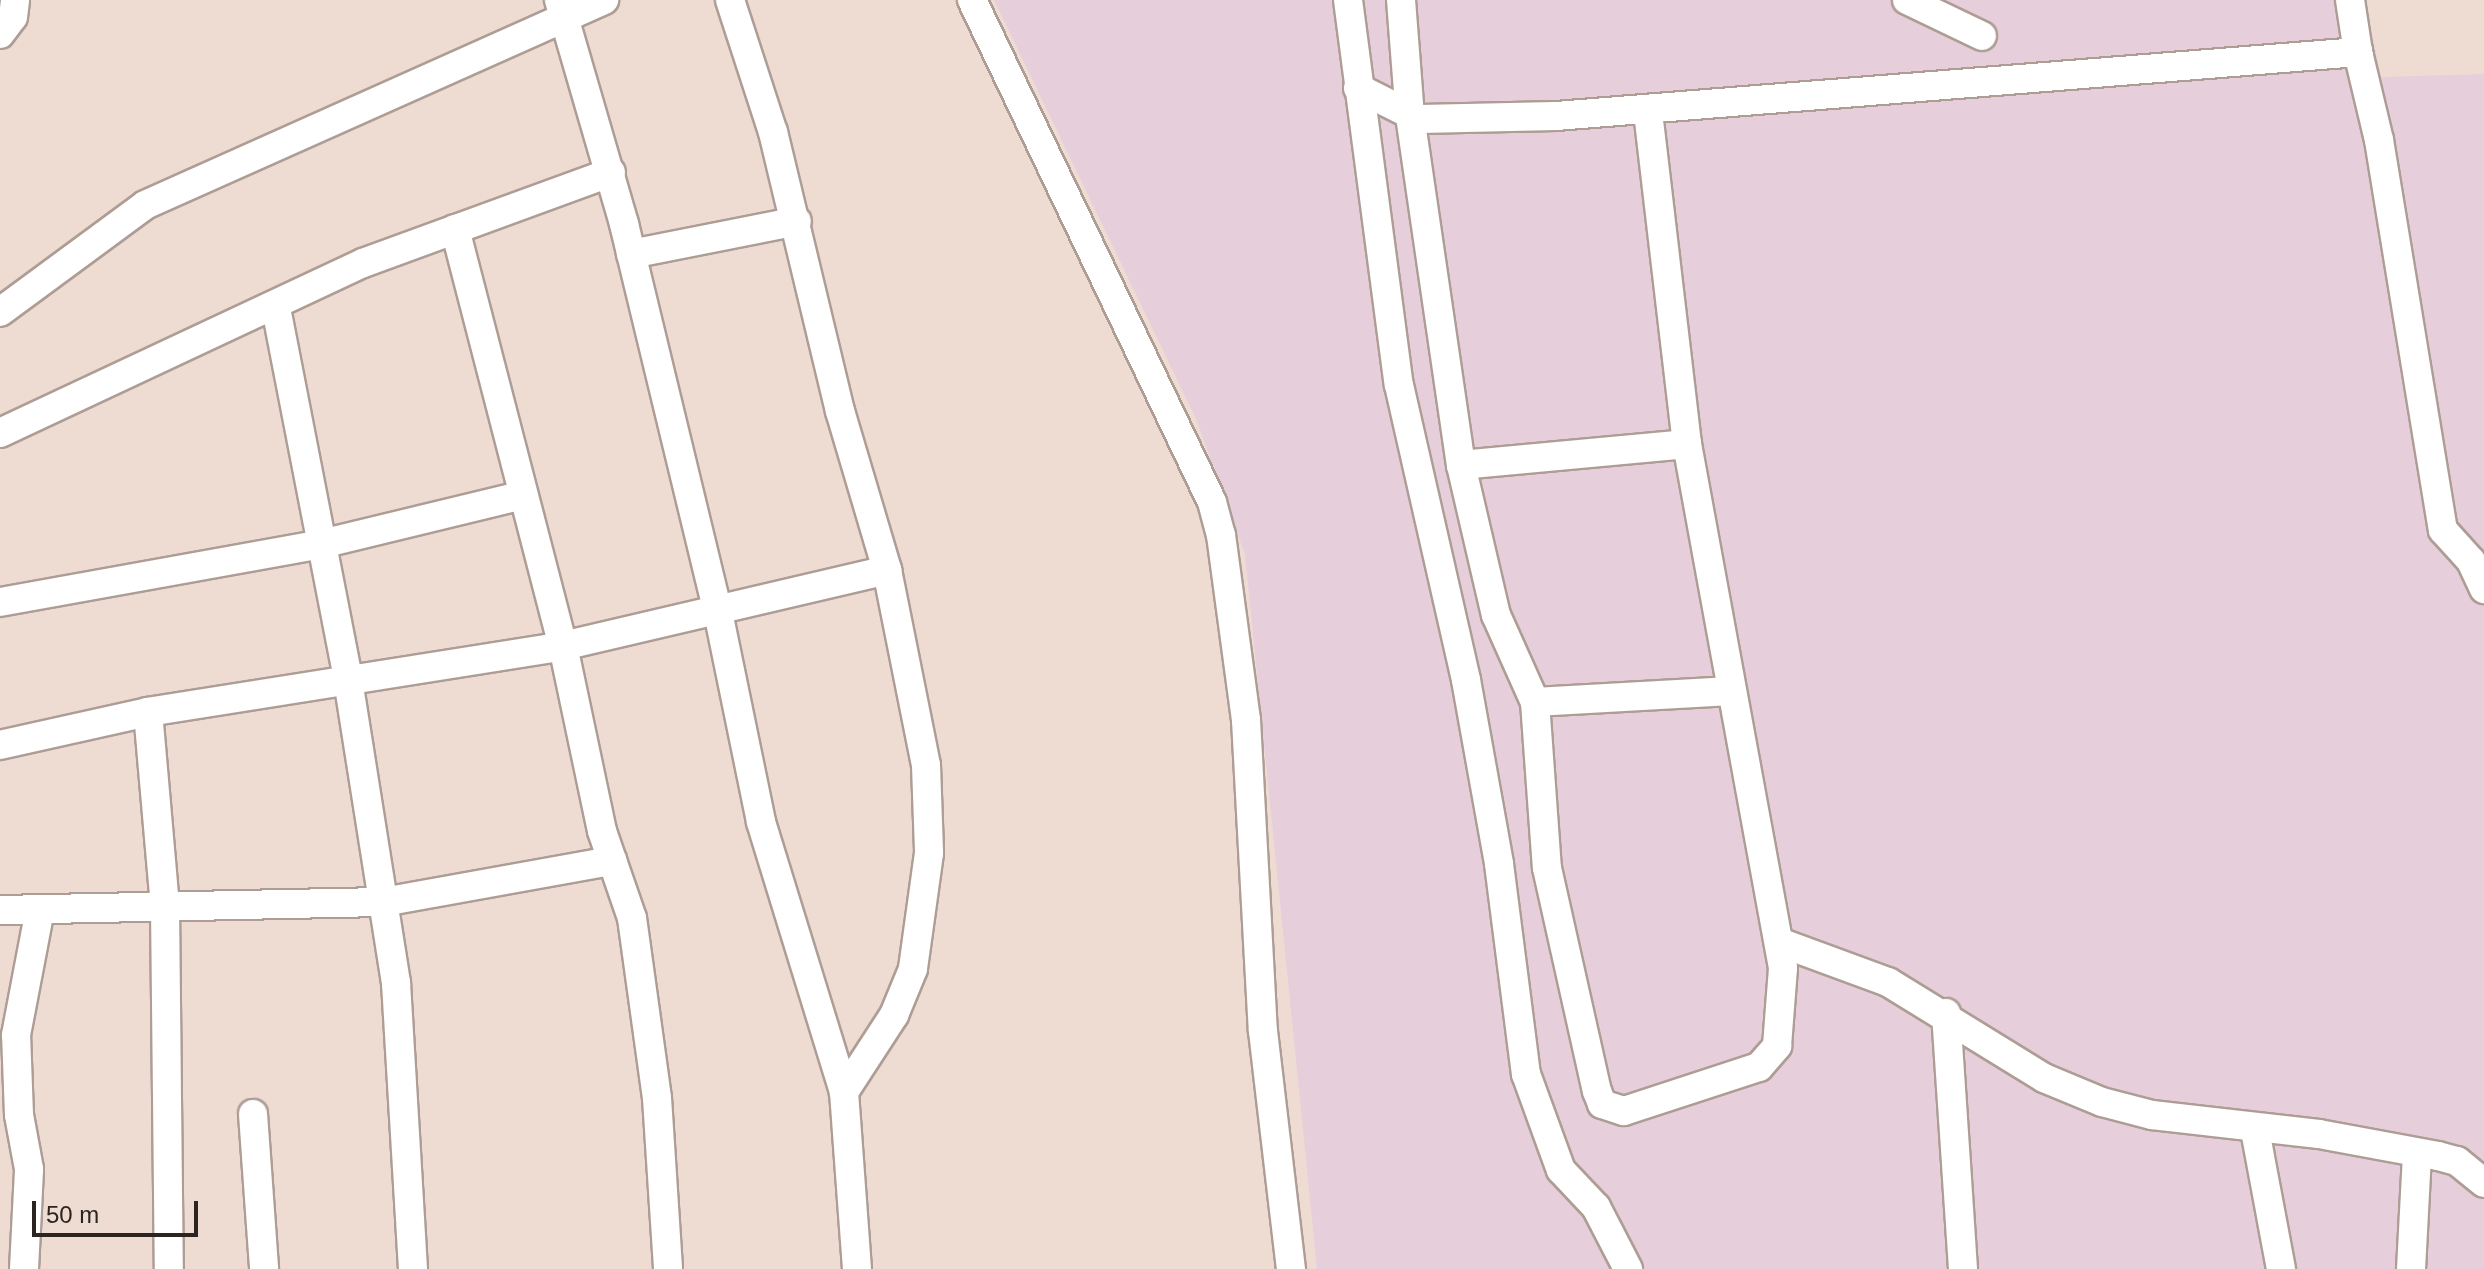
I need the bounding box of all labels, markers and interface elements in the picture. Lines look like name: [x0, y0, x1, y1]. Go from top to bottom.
scale bar: [36, 1185, 202, 1235]
text: 50 m: [46, 1201, 99, 1228]

